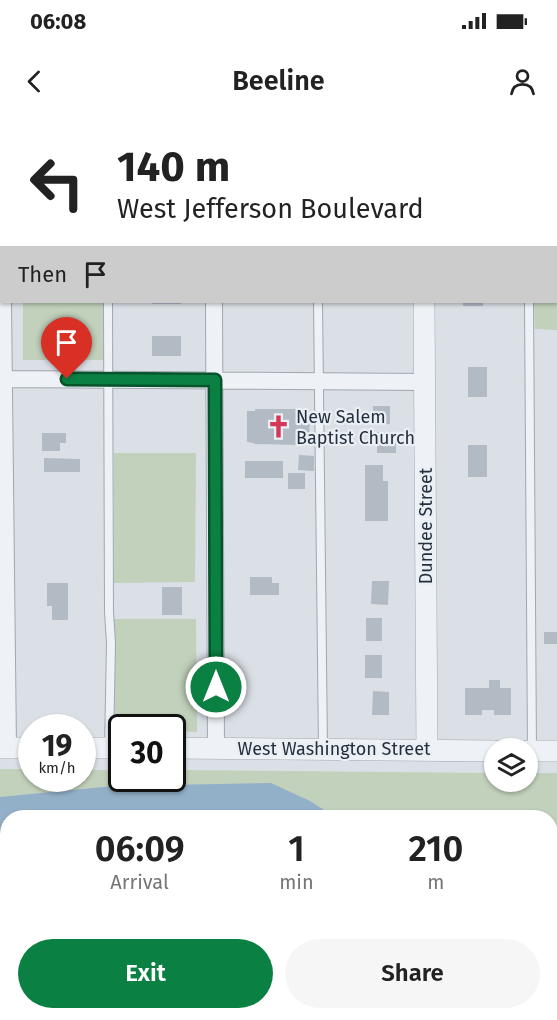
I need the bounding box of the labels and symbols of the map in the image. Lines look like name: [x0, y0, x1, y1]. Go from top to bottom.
pin: [41, 317, 92, 379]
place label: New Salem Baptist Church: [296, 406, 415, 449]
church icon: New Salem Baptist Church: [265, 414, 291, 440]
street label: Dundee Street: [415, 467, 437, 584]
position arrow: [184, 655, 248, 719]
speed limit sign: 30: [108, 714, 186, 792]
street label: West Washington Street: [238, 738, 431, 760]

